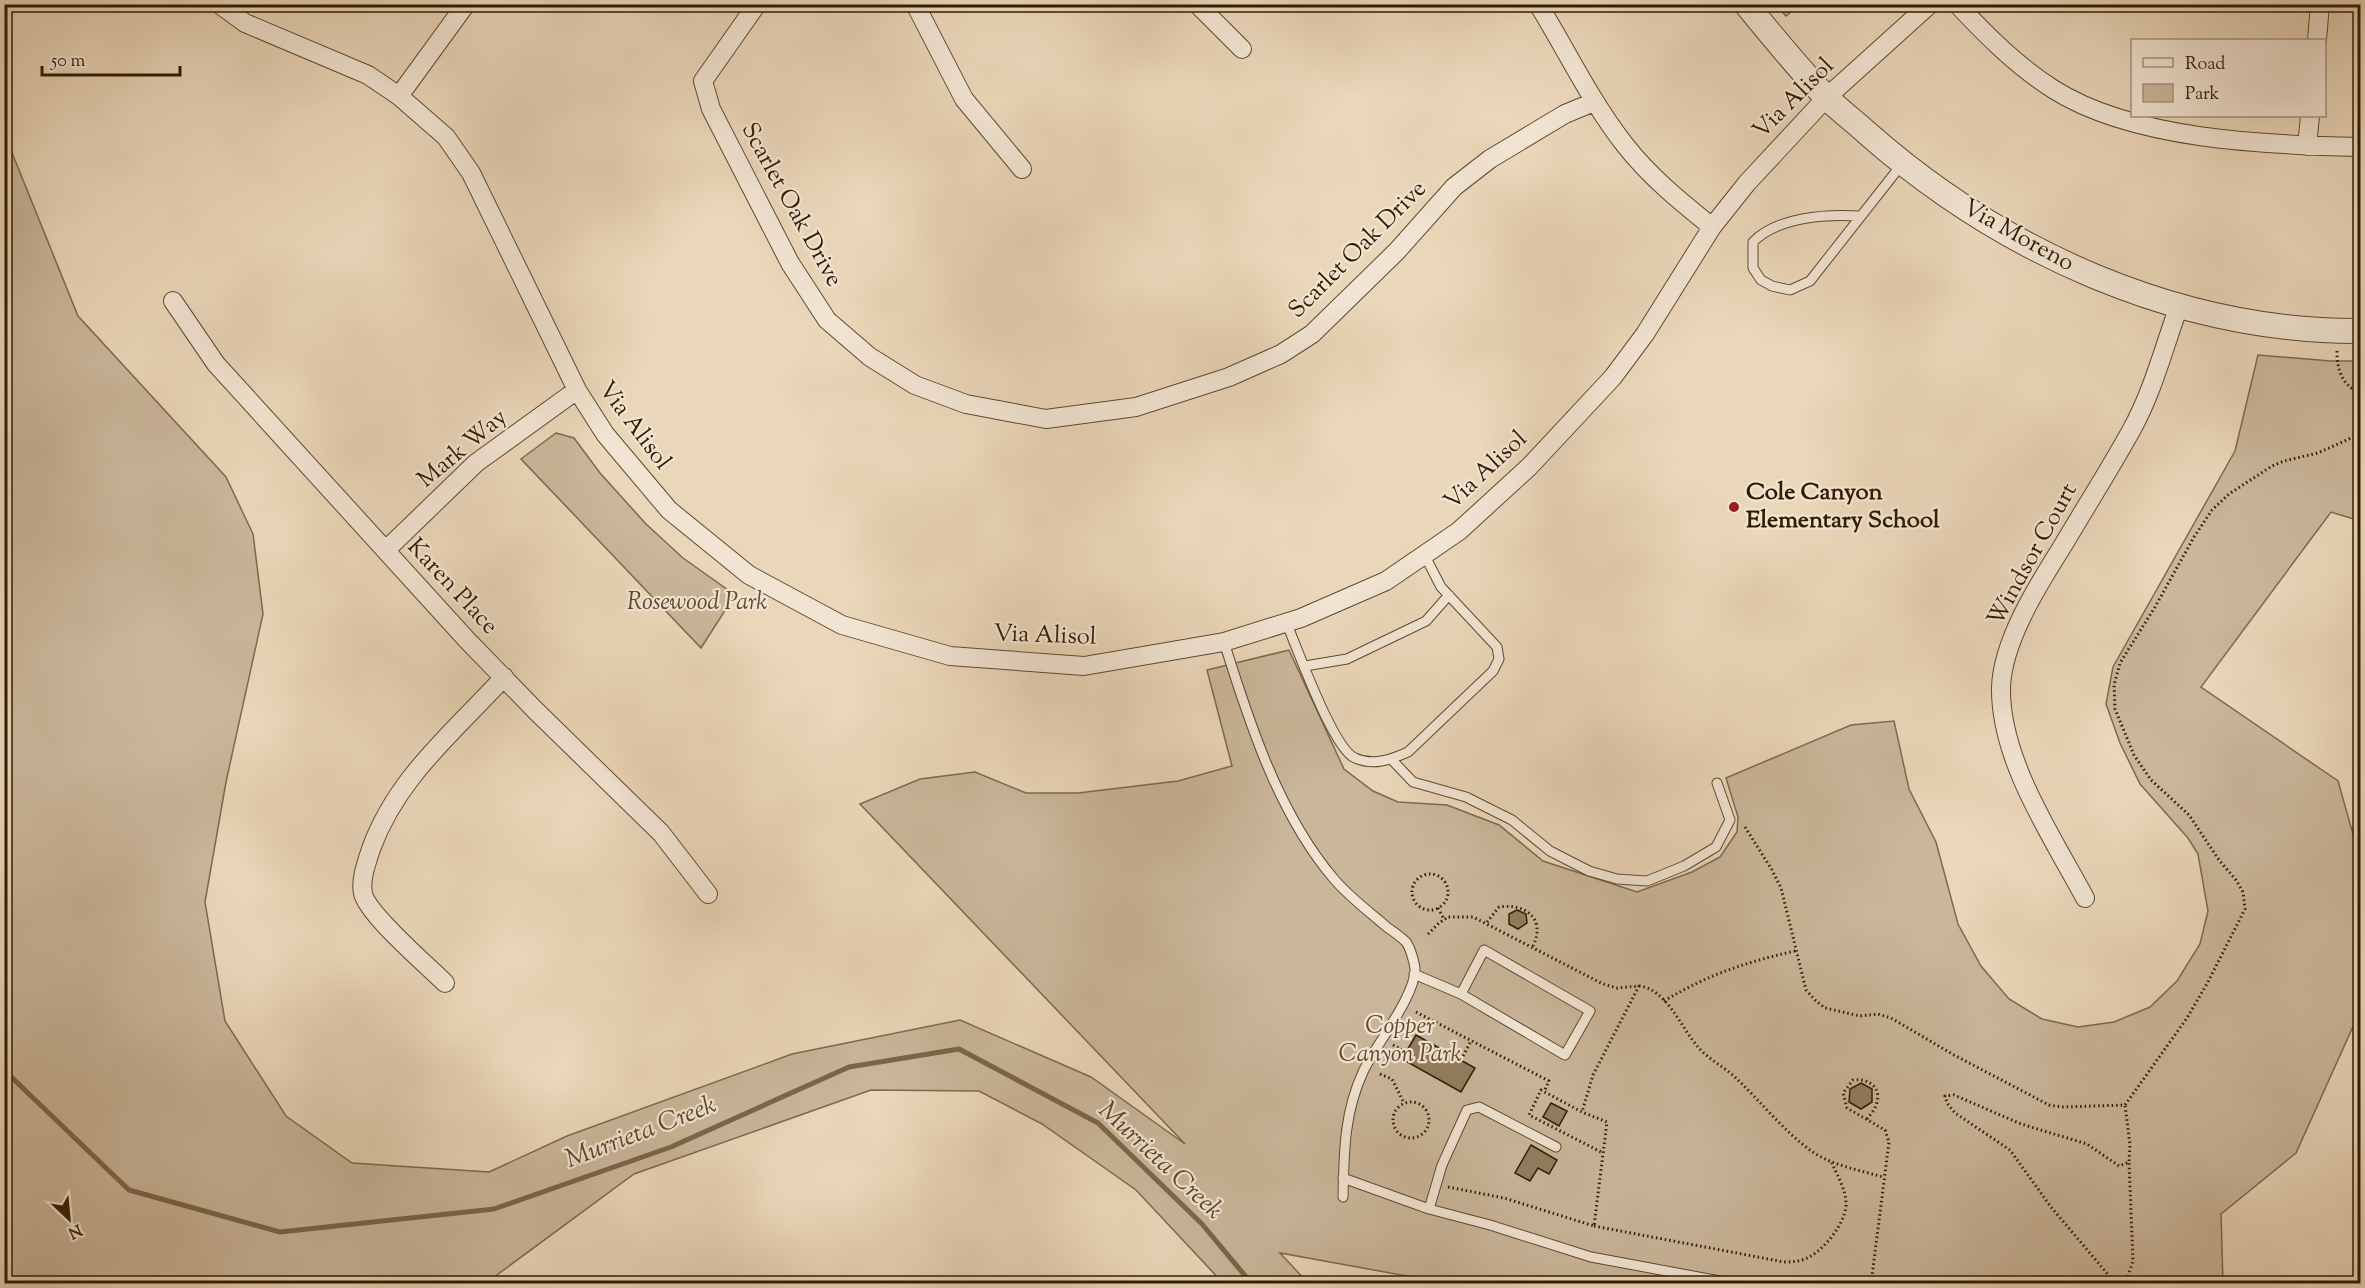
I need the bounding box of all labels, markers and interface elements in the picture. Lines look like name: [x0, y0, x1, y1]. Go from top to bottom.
scale bar: [42, 39, 180, 77]
legend: [2131, 39, 2326, 117]
text: 50 m: [50, 49, 86, 75]
street label: Via Alisol: [1746, 50, 1843, 147]
text: Road: [2185, 52, 2225, 78]
text: Park: [2185, 82, 2220, 108]
street label: Scarlet Oak Drive: [732, 117, 850, 293]
street label: Scarlet Oak Drive: [1281, 173, 1435, 327]
street label: Via Moreno: [1956, 191, 2080, 281]
street label: Via Alisol: [589, 375, 679, 478]
street label: Mark Way: [411, 401, 515, 497]
street label: Via Alisol: [1437, 423, 1536, 519]
place label: Cole Canyon Elementary School: [1746, 476, 1940, 538]
street label: Windsor Court: [1980, 477, 2086, 633]
marker: Cole Canyon Elementary School: [1727, 500, 1741, 514]
street label: Karen Place: [398, 531, 506, 643]
park label: Rosewood Park: [627, 586, 767, 620]
street label: Via Alisol: [993, 617, 1097, 655]
park label: Copper Canyon Park: [1338, 1010, 1462, 1072]
water label: Murrieta Creek: [560, 1087, 722, 1179]
water label: Murrieta Creek: [1089, 1093, 1231, 1229]
north arrow: [39, 1189, 99, 1249]
text: N: [63, 1217, 85, 1243]

